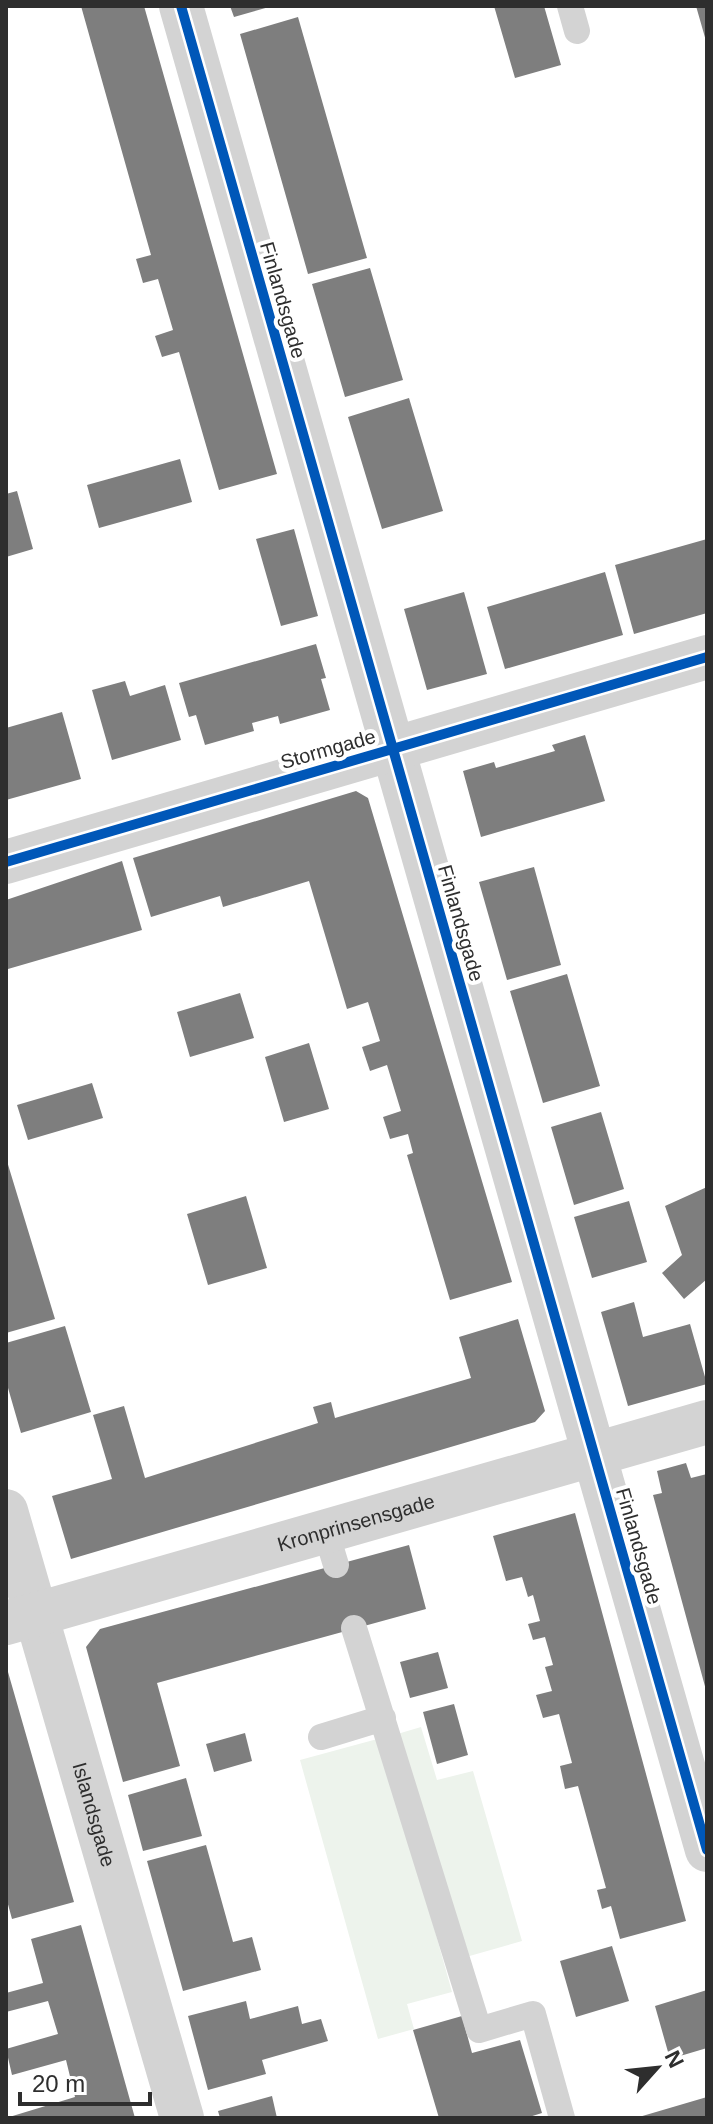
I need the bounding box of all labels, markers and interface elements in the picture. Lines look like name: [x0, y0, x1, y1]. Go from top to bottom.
street label: Finlandsgade: [256, 239, 310, 361]
street label: Stormgade: [278, 725, 378, 773]
street label: Finlandsgade: [434, 862, 488, 984]
street label: Finlandsgade: [612, 1485, 666, 1607]
street label: Kronprinsensgade: [275, 1490, 437, 1556]
street label: Islandsgade: [68, 1760, 120, 1869]
north arrow: [617, 2028, 697, 2108]
text: N: [660, 2046, 689, 2072]
scale bar: [20, 2056, 150, 2106]
text: 20 m: [32, 2070, 85, 2097]

